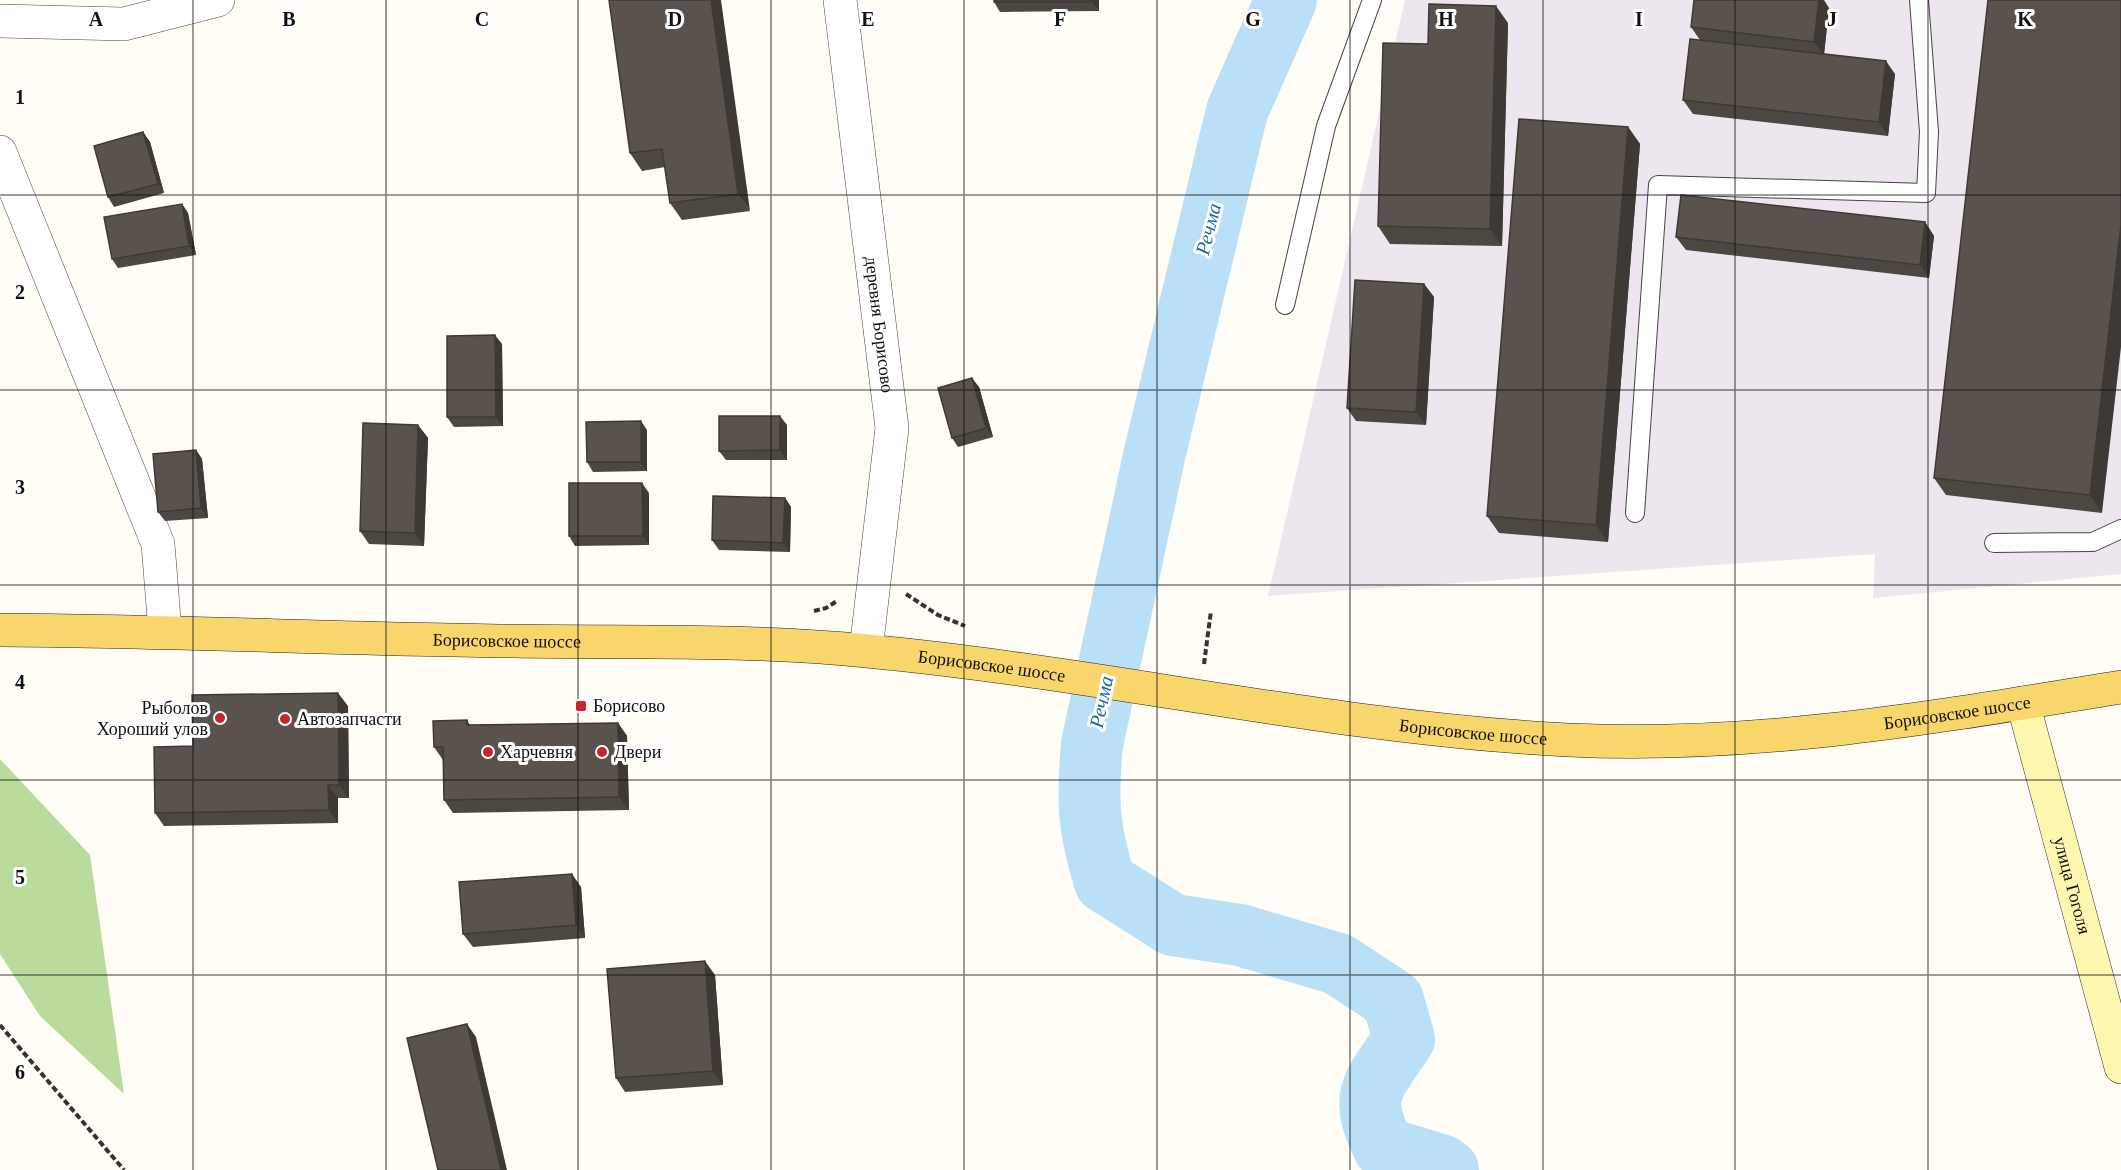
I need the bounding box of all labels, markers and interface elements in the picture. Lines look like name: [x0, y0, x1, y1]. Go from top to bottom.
text: A: [89, 8, 104, 30]
text: B: [282, 8, 296, 30]
text: C: [475, 8, 489, 30]
text: D: [668, 8, 682, 30]
text: E: [861, 8, 875, 30]
text: F: [1054, 8, 1066, 30]
text: G: [1245, 8, 1261, 30]
text: H: [1438, 8, 1454, 30]
text: I: [1635, 8, 1643, 30]
text: J: [1827, 8, 1837, 30]
text: K: [2017, 8, 2033, 30]
text: 1: [15, 86, 25, 108]
water label: Речма: [1191, 201, 1225, 258]
street label: деревня Борисово: [861, 255, 898, 394]
text: 2: [15, 281, 25, 303]
text: 3: [15, 476, 25, 498]
street label: Борисовское шоссе: [432, 630, 581, 652]
street label: Борисовское шоссе: [917, 646, 1067, 686]
text: 4: [15, 671, 25, 693]
water label: Речма: [1085, 674, 1117, 731]
street label: Борисовское шоссе: [1882, 692, 2032, 733]
place label: Борисово: [593, 696, 665, 716]
place label: Рыболов Хороший улов: [97, 698, 208, 739]
marker: Борисово: [574, 699, 588, 713]
place label: Автозапчасти: [297, 709, 402, 729]
marker: Рыболов Хороший улов: [213, 711, 227, 725]
marker: Автозапчасти: [278, 712, 292, 726]
street label: Борисовское шоссе: [1398, 715, 1548, 749]
place label: Харчевня: [500, 742, 573, 762]
place label: Двери: [614, 742, 662, 762]
marker: Харчевня: [481, 745, 495, 759]
marker: Двери: [595, 745, 609, 759]
street label: улица Гоголя: [2050, 835, 2095, 936]
text: 5: [15, 866, 25, 888]
text: 6: [15, 1061, 25, 1083]

